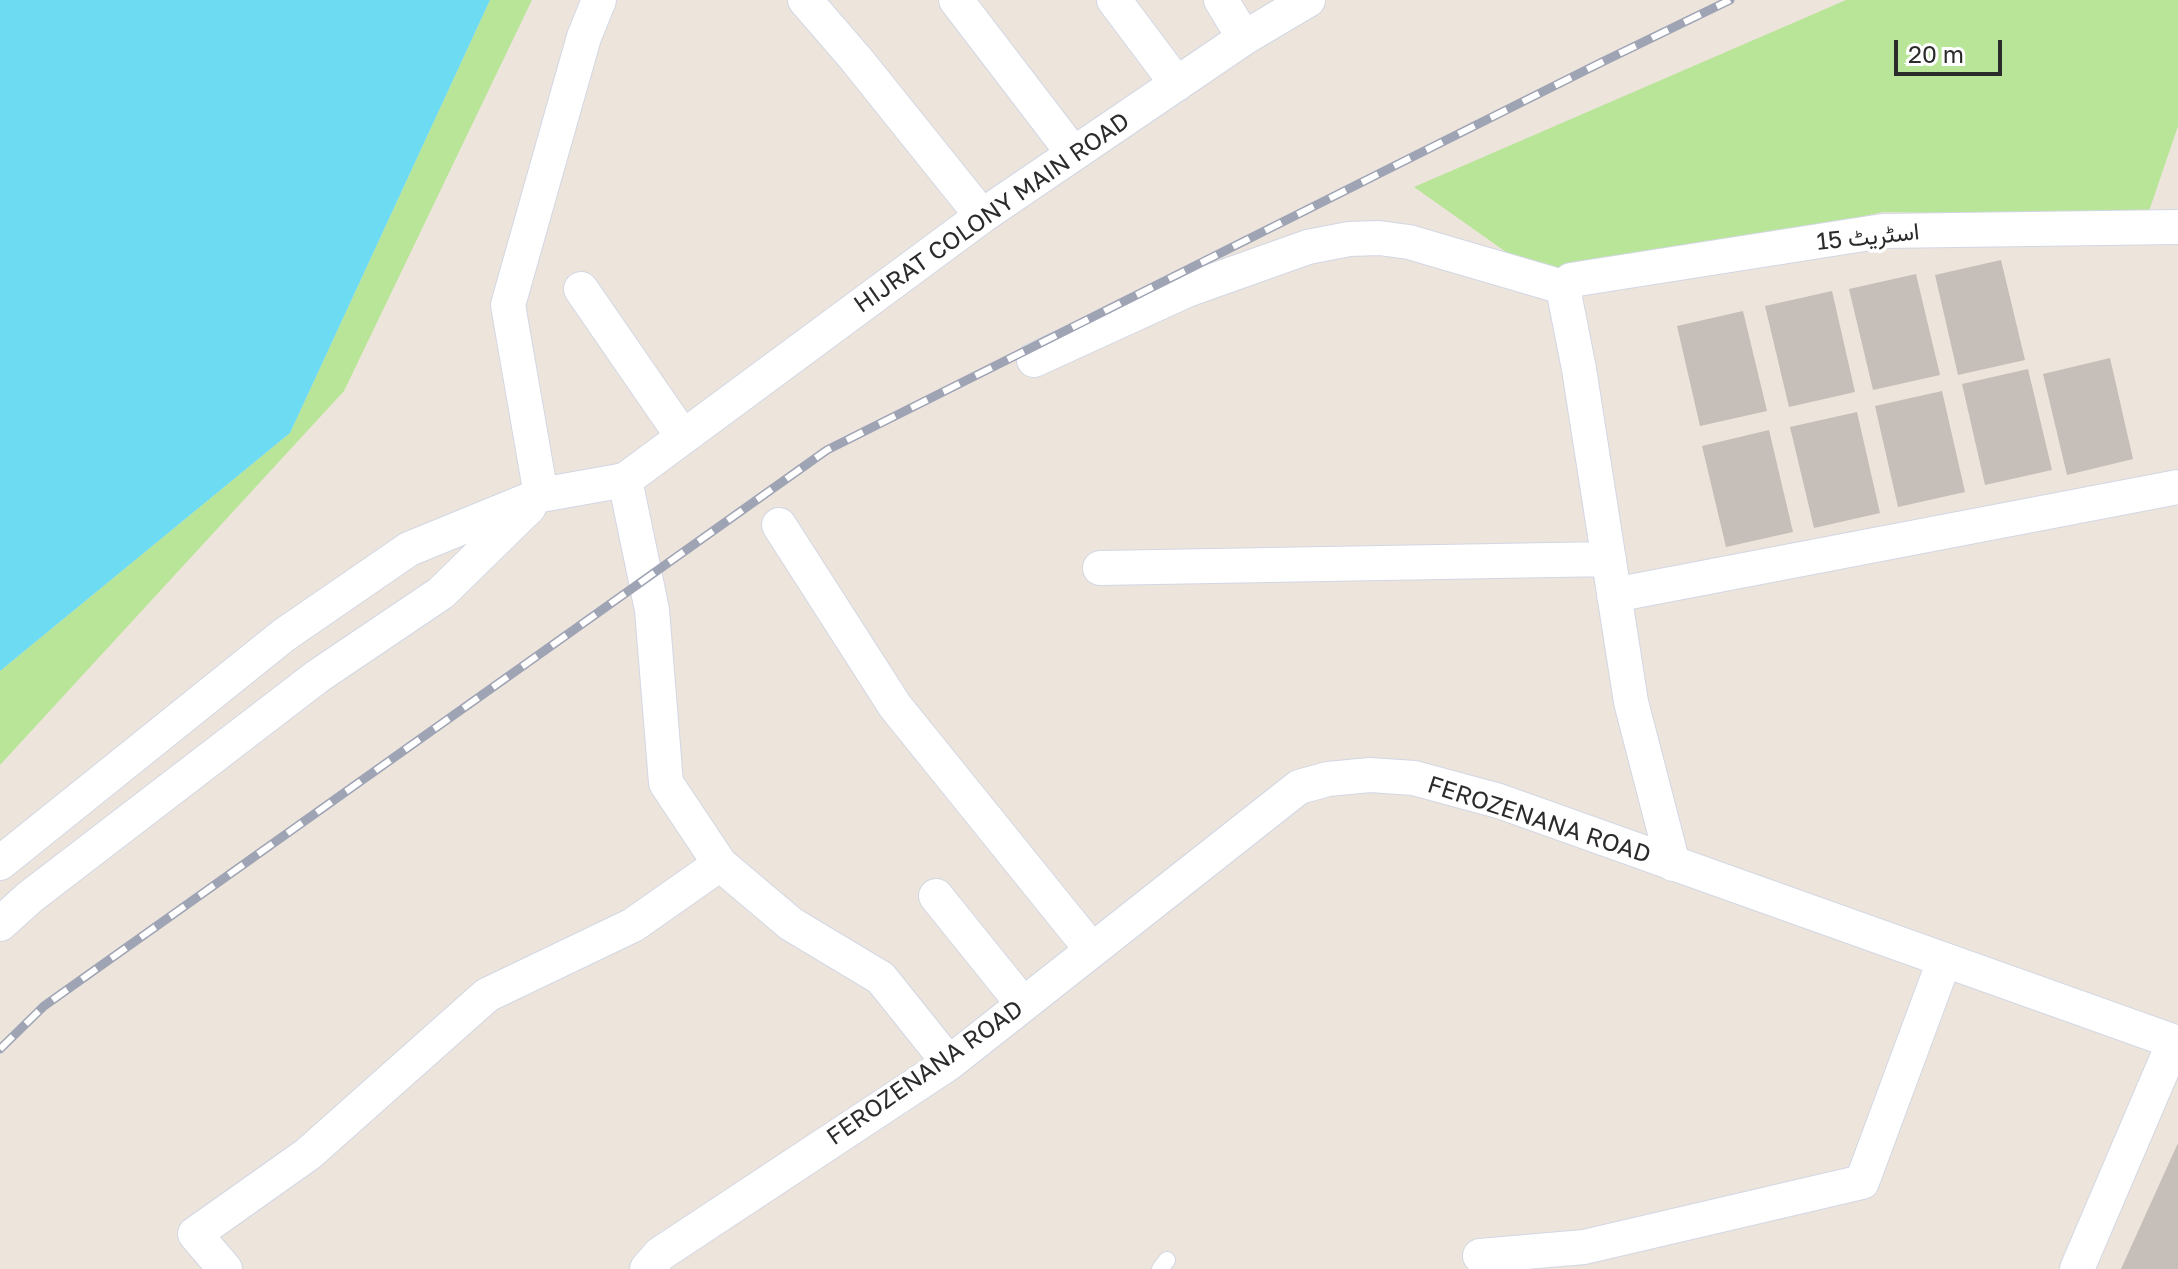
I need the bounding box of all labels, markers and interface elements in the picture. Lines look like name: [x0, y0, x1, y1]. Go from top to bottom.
scale bar: [1898, 24, 2006, 74]
text: 20 m: [1908, 39, 1964, 68]
street label: HIJRAT COLONY MAIN ROAD: [849, 107, 1135, 319]
street label: اسٹریٹ 15: [1815, 217, 1921, 257]
street label: FEROZENANA ROAD: [1424, 770, 1654, 870]
street label: FEROZENANA ROAD: [821, 994, 1029, 1152]

